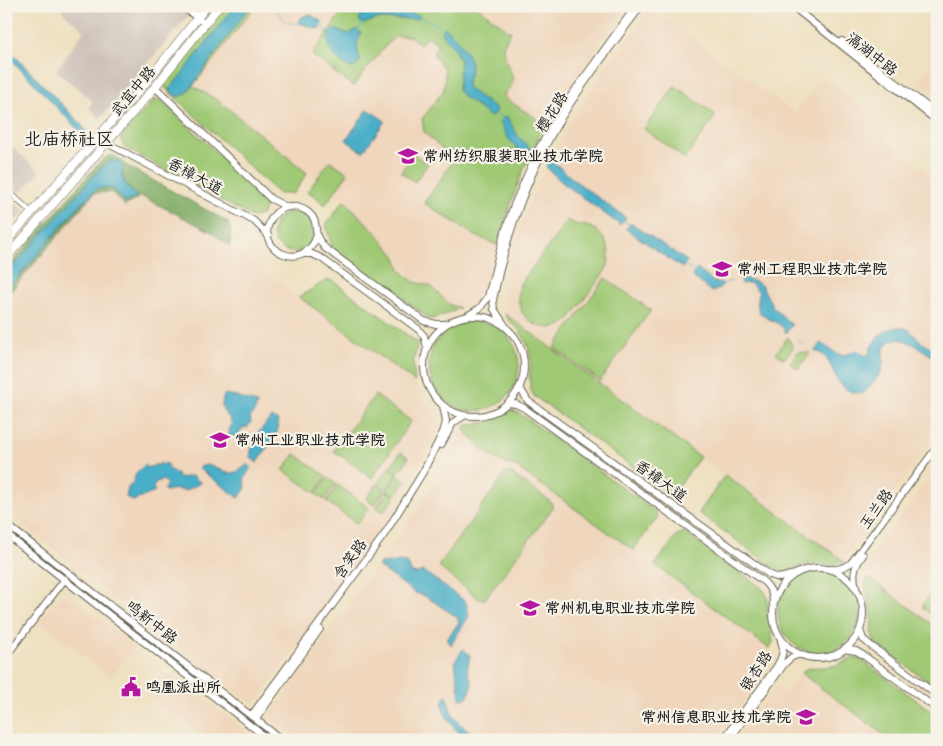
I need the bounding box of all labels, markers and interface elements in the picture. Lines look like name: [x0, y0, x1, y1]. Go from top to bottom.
street label: 滆湖中路: [842, 28, 902, 80]
street label: 武宜中路: [106, 62, 160, 120]
street label: 樱花路: [532, 88, 572, 136]
district label: 北庙桥社区: [24, 127, 114, 151]
school or university icon: 常州纺织服装职业技术学院: [397, 145, 419, 167]
place label: 常州纺织服装职业技术学院: [423, 146, 603, 166]
street label: 香樟大道: [164, 153, 226, 199]
school or university icon: 常州工程职业技术学院: [711, 258, 733, 280]
place label: 常州工程职业技术学院: [737, 259, 887, 279]
school or university icon: 常州工业职业技术学院: [209, 429, 231, 451]
place label: 常州工业职业技术学院: [235, 430, 385, 450]
street label: 香樟大道: [631, 455, 691, 507]
street label: 玉兰路: [855, 485, 897, 533]
street label: 含笑路: [329, 535, 371, 583]
street label: 鸣新中路: [122, 596, 182, 648]
school or university icon: 常州机电职业技术学院: [519, 597, 541, 619]
place label: 常州机电职业技术学院: [545, 598, 695, 618]
street label: 银杏路: [735, 647, 777, 695]
public building icon: 鸣凰派出所: [120, 676, 142, 698]
place label: 鸣凰派出所: [146, 677, 221, 697]
school or university icon: 常州信息职业技术学院: [795, 706, 817, 728]
place label: 常州信息职业技术学院: [641, 707, 791, 727]

